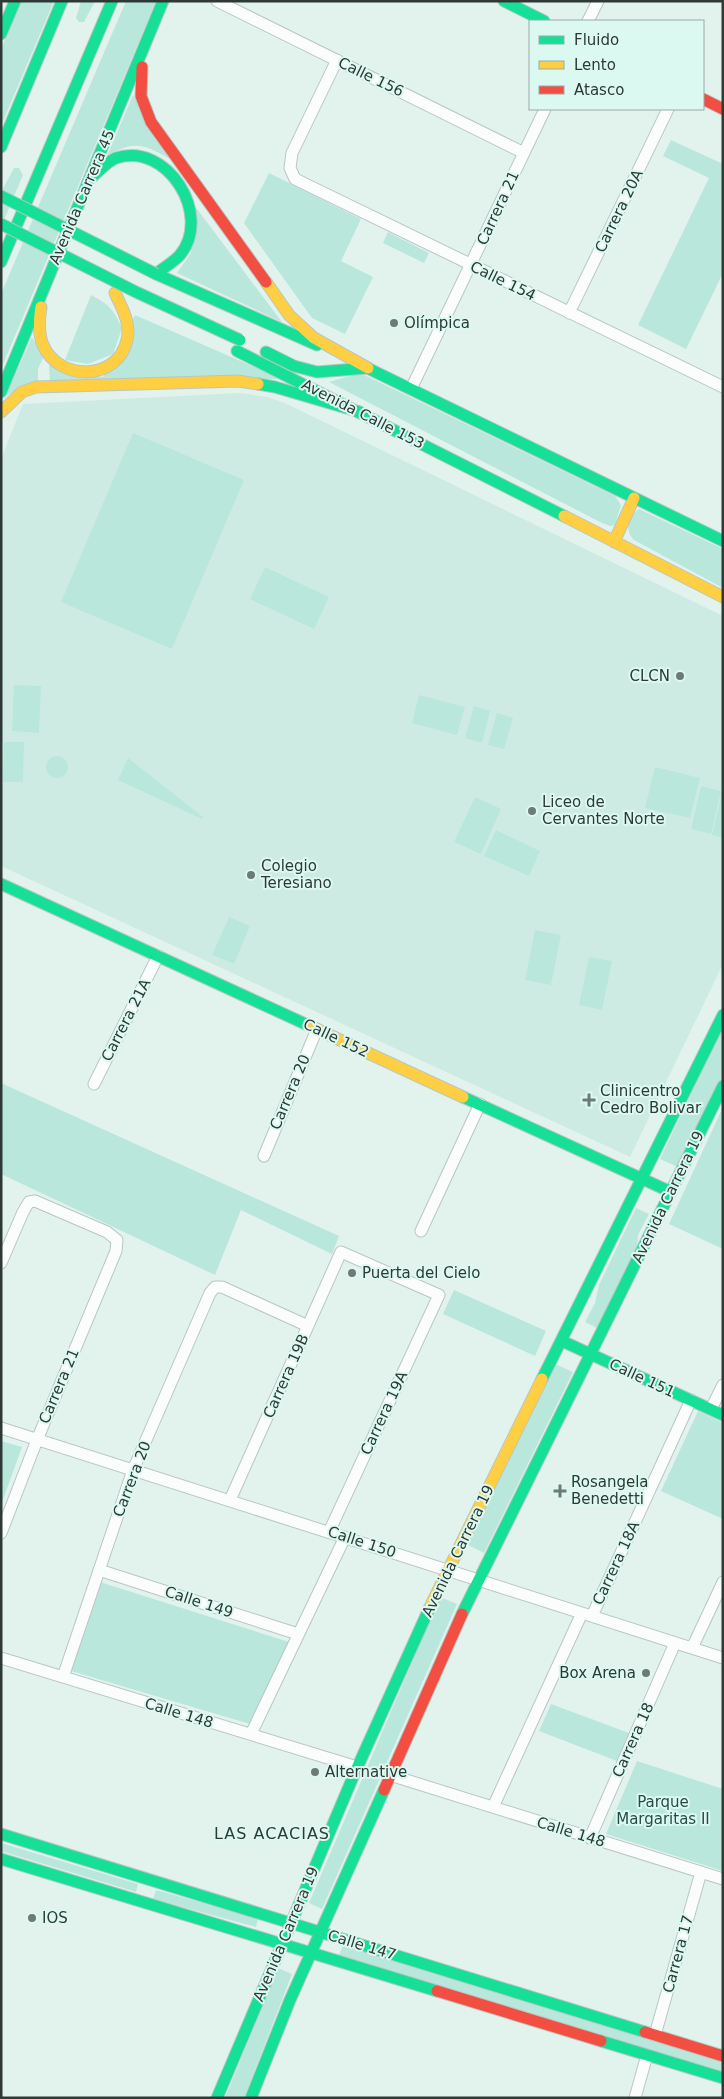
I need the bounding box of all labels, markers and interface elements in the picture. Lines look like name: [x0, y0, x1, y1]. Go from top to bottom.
legend: [529, 20, 704, 110]
text: Fluido: [574, 31, 619, 49]
street label: Calle 156: [335, 53, 407, 101]
text: Lento: [574, 56, 616, 74]
text: Atasco: [574, 81, 624, 99]
street label: Avenida Carrera 45: [45, 127, 119, 267]
street label: Carrera 20A: [591, 166, 647, 255]
street label: Carrera 21: [473, 168, 523, 248]
street label: Calle 154: [467, 257, 539, 305]
place label: Olímpica: [404, 314, 470, 332]
marker: Olímpica: [388, 317, 400, 329]
street label: Avenida Calle 153: [299, 375, 427, 453]
place label: CLCN: [629, 667, 670, 685]
marker: CLCN: [674, 670, 686, 682]
place label: Liceo de Cervantes Norte: [542, 793, 665, 828]
marker: Liceo de Cervantes Norte: [526, 805, 538, 817]
place label: Colegio Teresiano: [260, 857, 332, 892]
marker: Colegio Teresiano: [245, 869, 257, 881]
street label: Carrera 21A: [98, 975, 155, 1064]
street label: Calle 152: [300, 1015, 372, 1061]
street label: Carrera 20: [266, 1052, 314, 1132]
place label: Clinicentro Cedro Bolivar: [600, 1082, 702, 1117]
marker: Clinicentro Cedro Bolivar: [582, 1093, 596, 1107]
street label: Avenida Carrera 19: [628, 1128, 708, 1266]
place label: Puerta del Cielo: [362, 1264, 480, 1282]
marker: Puerta del Cielo: [346, 1267, 358, 1279]
street label: Carrera 19B: [259, 1331, 313, 1421]
street label: Carrera 21: [35, 1346, 83, 1426]
street label: Calle 151: [606, 1355, 678, 1401]
street label: Carrera 19A: [357, 1368, 412, 1458]
street label: Carrera 20: [109, 1438, 155, 1520]
place label: Rosangela Benedetti: [571, 1473, 649, 1508]
street label: Avenida Carrera 19: [418, 1482, 498, 1620]
marker: Rosangela Benedetti: [553, 1484, 567, 1498]
street label: Carrera 18A: [589, 1518, 644, 1608]
street label: Calle 150: [326, 1523, 398, 1561]
street label: Calle 149: [163, 1583, 235, 1621]
place label: Box Arena: [559, 1664, 636, 1682]
marker: Box Arena: [640, 1667, 652, 1679]
street label: Calle 148: [143, 1694, 215, 1732]
street label: Carrera 18: [609, 1700, 657, 1780]
place label: Alternative: [325, 1763, 407, 1781]
marker: Alternative: [309, 1766, 321, 1778]
park label: Parque Margaritas II: [616, 1793, 710, 1828]
street label: Calle 148: [535, 1813, 607, 1851]
district label: LAS ACACIAS: [214, 1824, 330, 1843]
street label: Avenida Carrera 19: [249, 1864, 323, 2004]
place label: IOS: [42, 1909, 68, 1927]
marker: IOS: [26, 1912, 38, 1924]
street label: Carrera 17: [659, 1913, 697, 1995]
street label: Calle 147: [326, 1926, 398, 1964]

